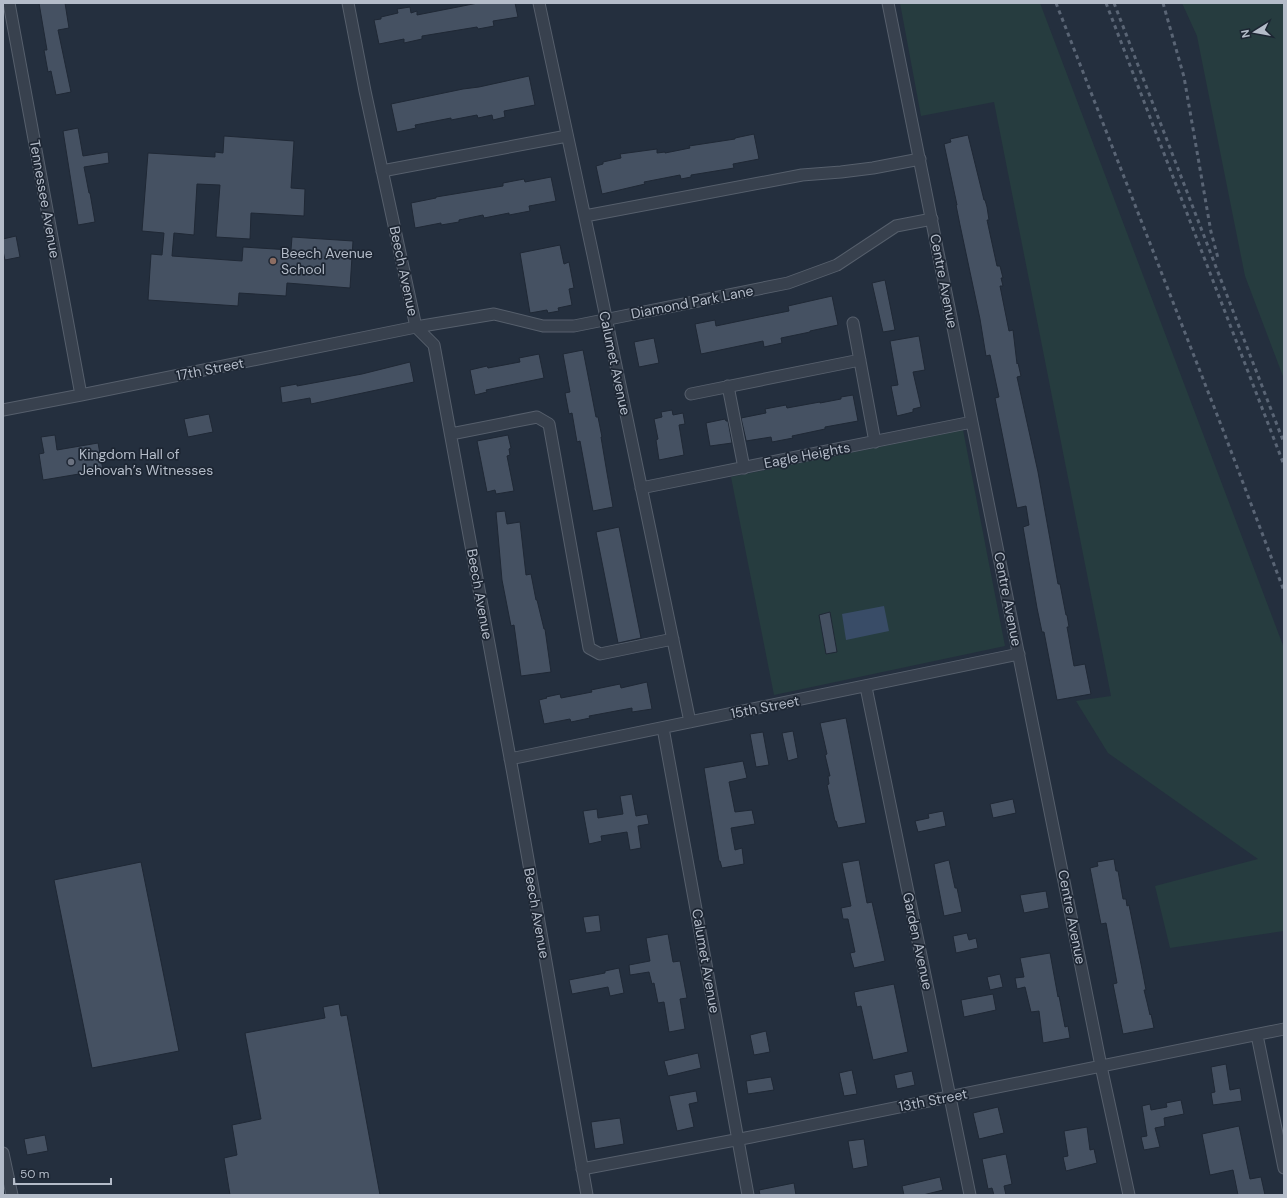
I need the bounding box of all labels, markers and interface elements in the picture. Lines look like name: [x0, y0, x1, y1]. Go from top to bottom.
north arrow: [1235, 12, 1275, 52]
text: N: [1238, 29, 1253, 39]
street label: Tennessee Avenue: [26, 138, 64, 260]
street label: Beech Avenue: [386, 224, 422, 318]
street label: Centre Avenue: [926, 232, 962, 330]
place label: Beech Avenue School: [281, 244, 373, 278]
marker: Beech Avenue School: [268, 256, 278, 266]
street label: Diamond Park Lane: [629, 281, 755, 323]
street label: Calumet Avenue: [595, 309, 635, 417]
street label: 17th Street: [175, 354, 245, 384]
street label: Eagle Heights: [762, 438, 852, 472]
place label: Kingdom Hall of Jehovah’s Witnesses: [79, 445, 213, 479]
marker: Kingdom Hall of Jehovah’s Witnesses: [66, 457, 76, 467]
street label: Beech Avenue: [463, 547, 497, 641]
street label: Centre Avenue: [990, 550, 1026, 648]
street label: 15th Street: [729, 692, 801, 722]
street label: Beech Avenue: [520, 866, 554, 960]
street label: Centre Avenue: [1054, 868, 1090, 966]
street label: Garden Avenue: [899, 891, 937, 991]
street label: Calumet Avenue: [688, 907, 724, 1015]
street label: 13th Street: [897, 1085, 969, 1115]
scale bar: [14, 1160, 111, 1186]
text: 50 m: [20, 1166, 49, 1182]

